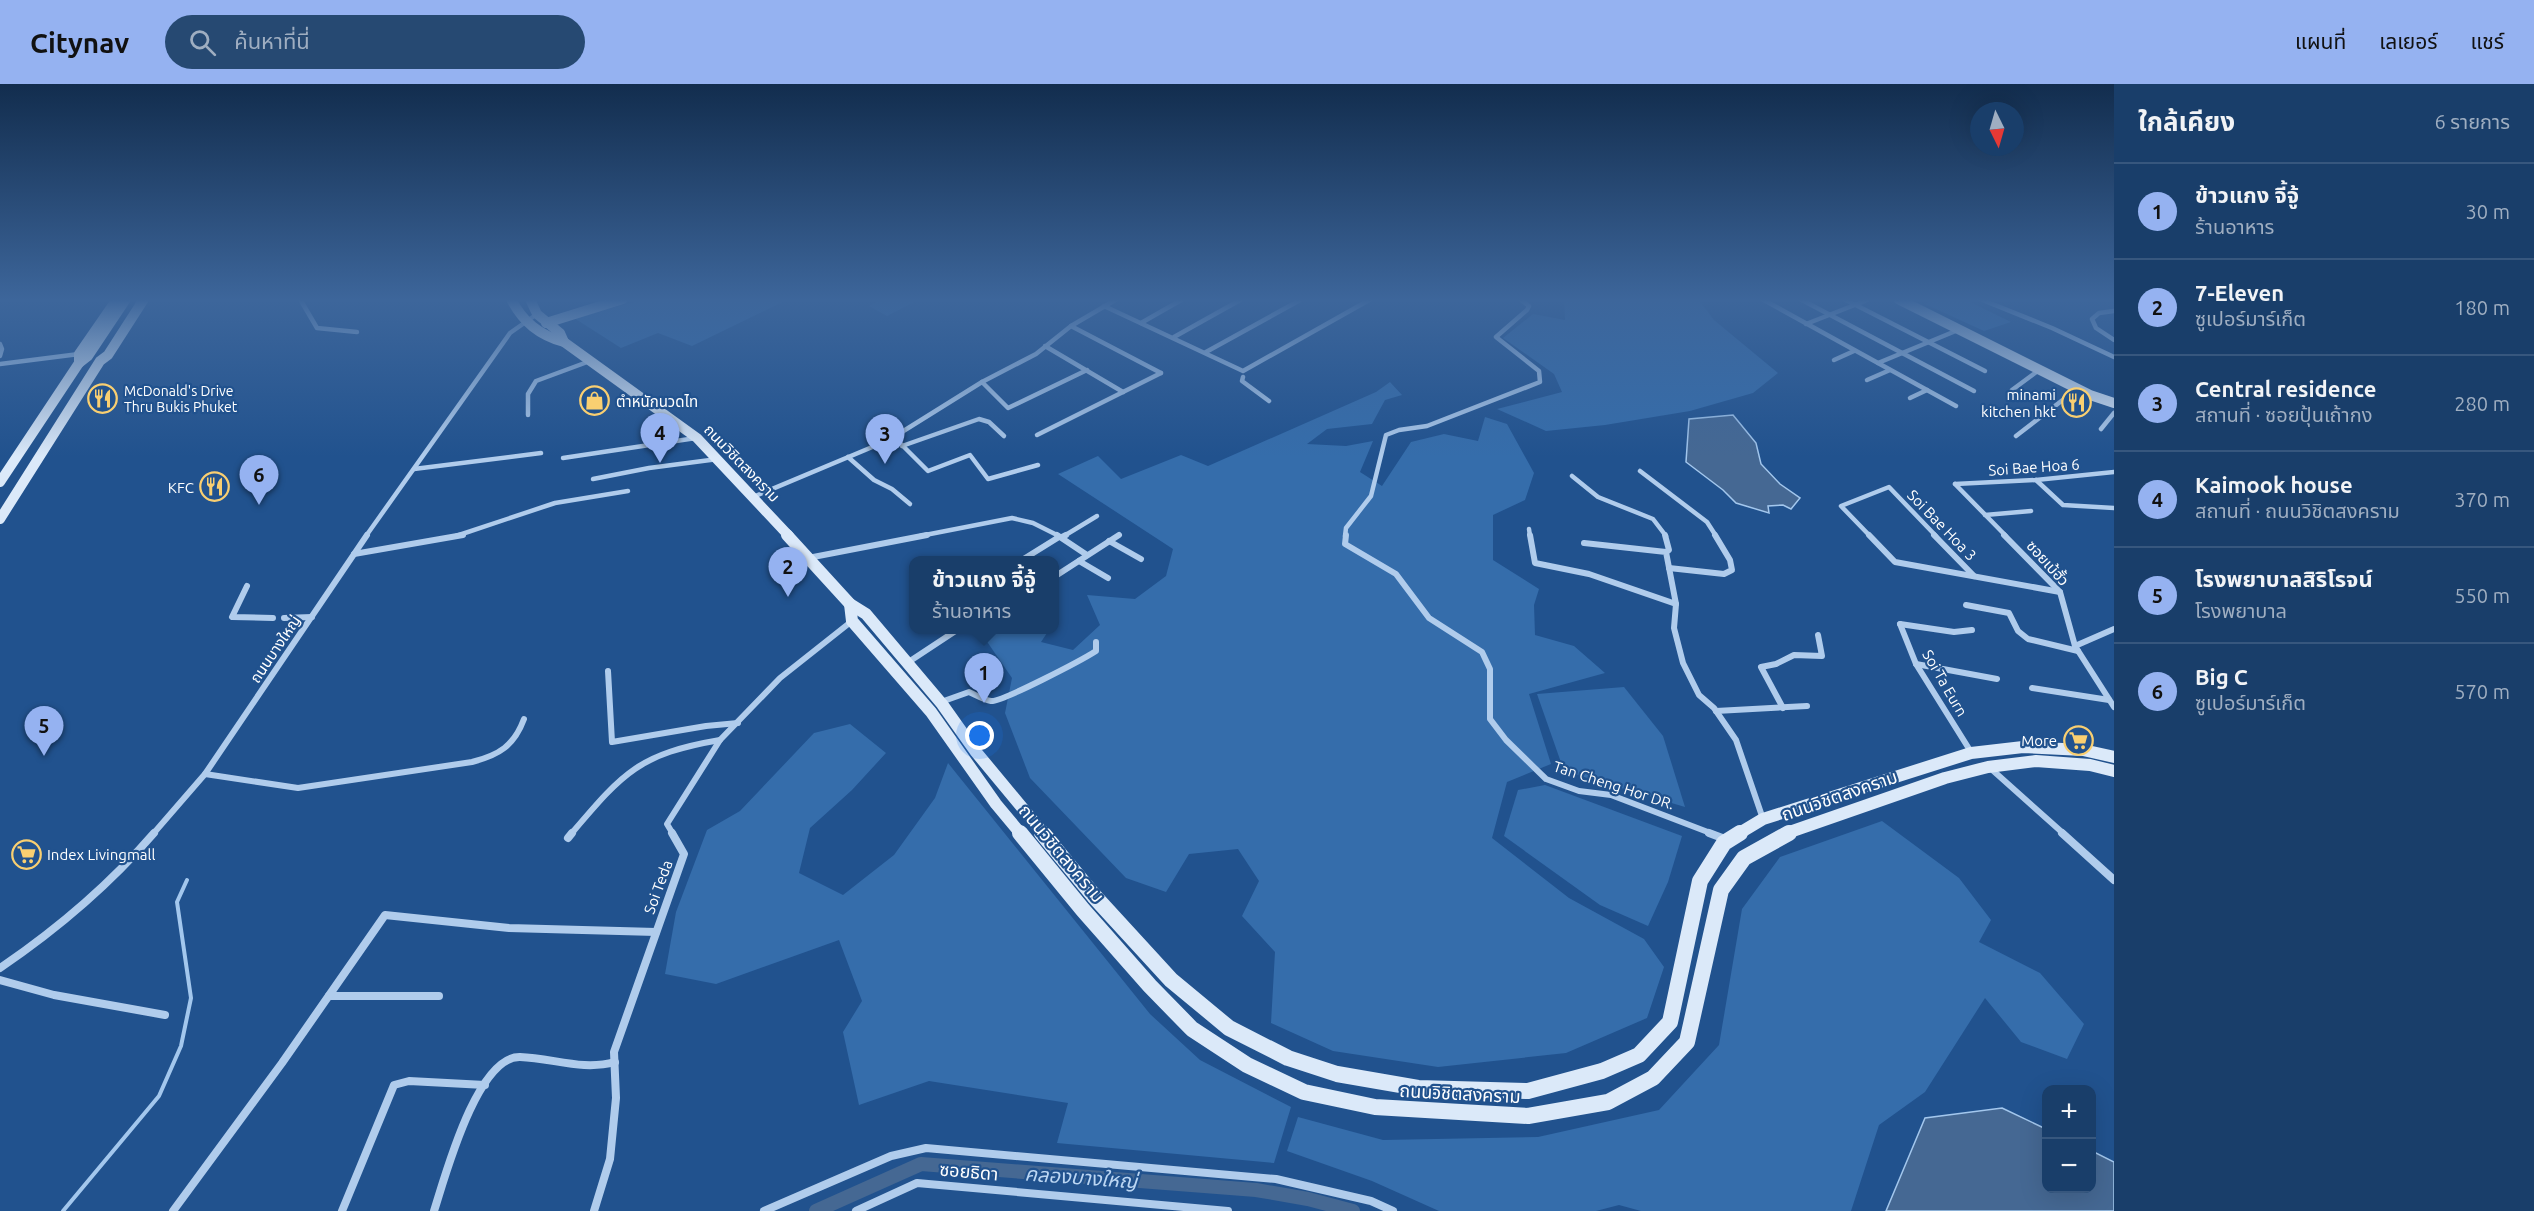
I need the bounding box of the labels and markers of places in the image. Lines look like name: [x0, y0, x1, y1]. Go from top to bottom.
restaurant icon: McDonald's Drive Thru Bukis Phuket: [87, 383, 119, 415]
place label: McDonald's Drive Thru Bukis Phuket: [124, 383, 238, 415]
shop icon: ตำหนักนวดไท: [579, 385, 611, 417]
place label: minami kitchen hkt: [1981, 386, 2056, 420]
restaurant icon: minami kitchen hkt: [2061, 387, 2093, 419]
place label: ตำหนักนวดไท: [616, 393, 698, 410]
pin: 4: [640, 414, 680, 463]
pin: 3: [866, 414, 904, 464]
pin: 6: [240, 456, 278, 505]
restaurant icon: KFC: [199, 471, 231, 503]
place label: KFC: [168, 479, 194, 496]
pin: 2: [768, 548, 808, 597]
pin: 1: [964, 654, 1004, 703]
pin: 5: [24, 706, 63, 756]
supermarket icon: More: [2062, 724, 2094, 756]
place label: More: [2021, 732, 2057, 749]
supermarket icon: Index Livingmall: [10, 838, 42, 870]
place label: Index Livingmall: [47, 846, 155, 863]

